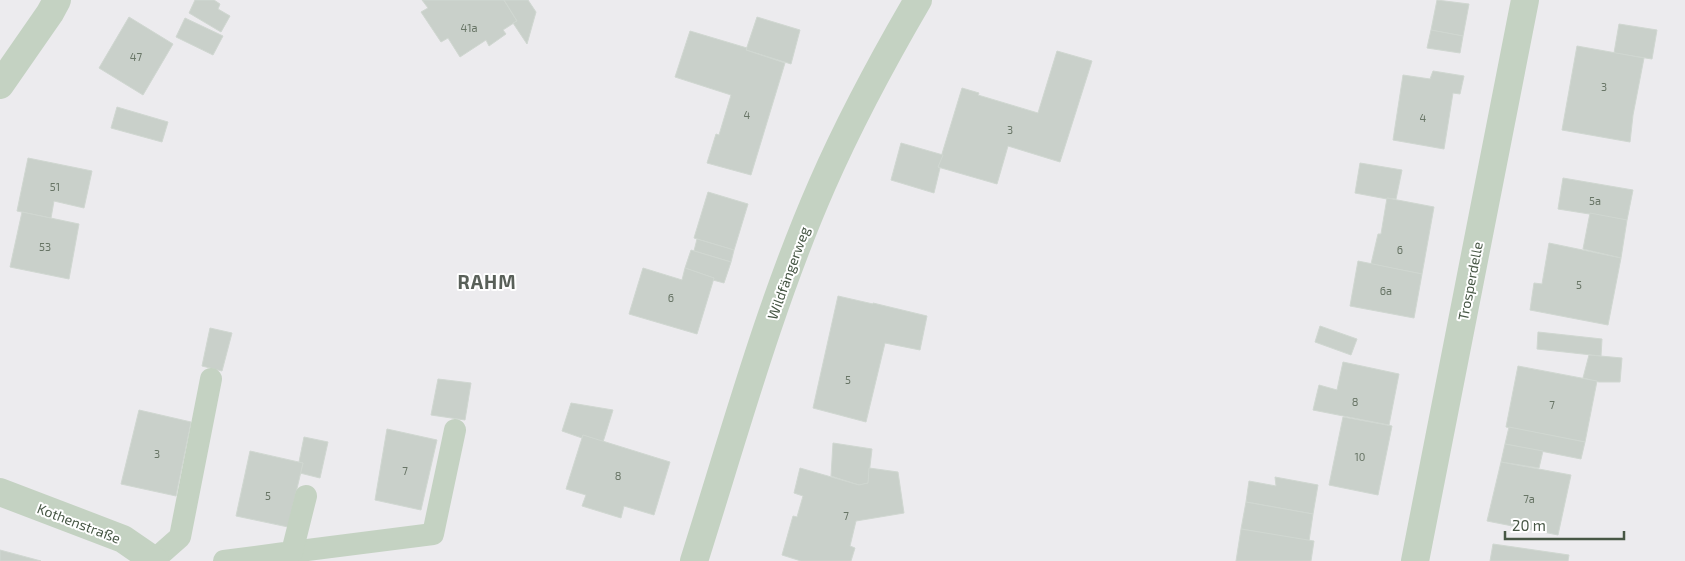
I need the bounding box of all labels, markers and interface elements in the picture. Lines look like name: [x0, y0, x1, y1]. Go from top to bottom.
house number: 41a: [460, 21, 478, 34]
house number: 47: [130, 50, 143, 63]
house number: 3: [1601, 80, 1607, 93]
house number: 4: [744, 108, 751, 121]
house number: 4: [1420, 111, 1427, 124]
house number: 3: [1007, 123, 1013, 136]
house number: 51: [50, 180, 60, 193]
house number: 5a: [1589, 194, 1601, 207]
street label: Wildfängerweg: [763, 224, 813, 322]
house number: 53: [39, 240, 51, 253]
street label: Trosperdelle: [1454, 240, 1486, 322]
house number: 6: [1397, 243, 1403, 256]
district label: RAHM: [457, 270, 517, 293]
house number: 5: [1576, 278, 1582, 291]
house number: 6a: [1380, 284, 1392, 297]
house number: 6: [668, 291, 674, 304]
house number: 5: [845, 373, 851, 386]
house number: 8: [1352, 395, 1358, 408]
house number: 7: [1549, 398, 1555, 411]
house number: 3: [154, 447, 160, 460]
house number: 10: [1354, 450, 1366, 463]
house number: 7: [402, 464, 408, 477]
house number: 8: [615, 469, 621, 482]
house number: 5: [265, 489, 271, 502]
house number: 7a: [1523, 492, 1535, 505]
street label: Kothenstraße: [35, 499, 123, 547]
scale bar: [1505, 508, 1624, 540]
house number: 7: [843, 509, 849, 522]
text: 20 m: [1512, 516, 1546, 534]

